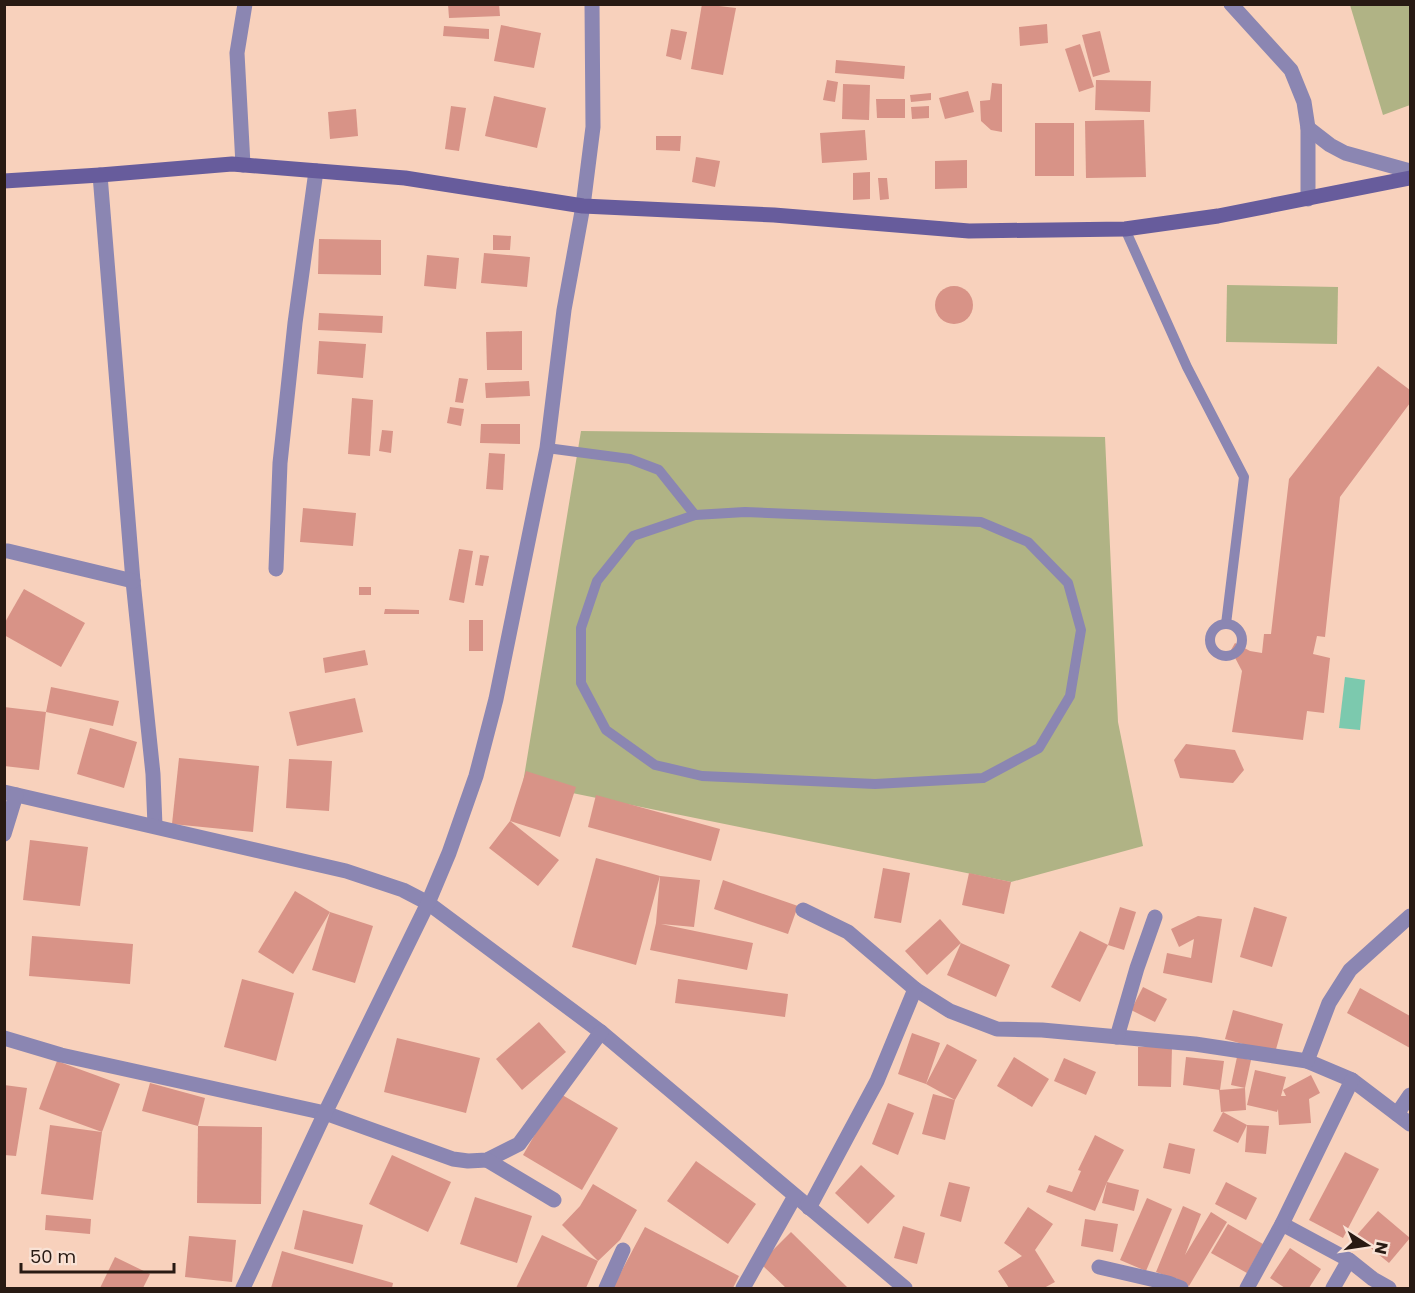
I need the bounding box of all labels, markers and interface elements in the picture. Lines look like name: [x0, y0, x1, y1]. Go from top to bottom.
north arrow: [1337, 1215, 1397, 1275]
scale bar: [21, 1236, 174, 1274]
text: N: [1369, 1240, 1394, 1256]
text: 50 m: [30, 1244, 76, 1269]

